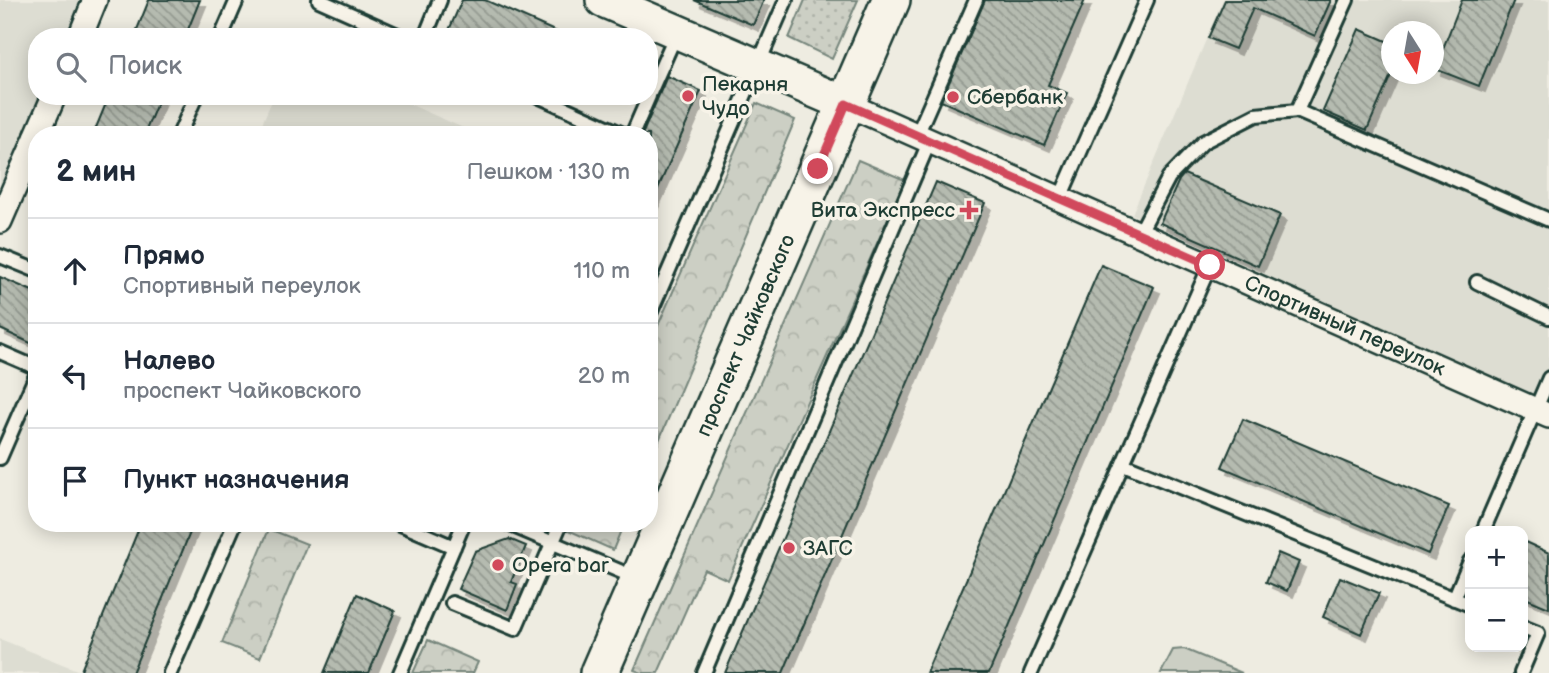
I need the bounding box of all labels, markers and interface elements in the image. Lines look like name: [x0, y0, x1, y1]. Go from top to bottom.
north arrow: [1381, 21, 1444, 84]
search box: [28, 28, 658, 105]
icon: search: [52, 48, 90, 86]
text: Поиск: [108, 51, 182, 82]
place label: Пекарня Чудо: [702, 72, 788, 121]
place label: Сбербанк: [967, 85, 1063, 110]
marker: Пекарня Чудо: [680, 88, 696, 104]
marker: Сбербанк: [945, 89, 961, 105]
route end: [802, 153, 833, 184]
text: 2 мин: [56, 154, 136, 190]
text: Пешком · 130 m: [466, 158, 630, 186]
place label: Вита Экспресс: [811, 198, 955, 223]
marker: Вита Экспресс: [961, 202, 977, 218]
street label: проспект Чайковского: [691, 231, 800, 440]
text: Прямо: [123, 241, 205, 272]
route start: [1194, 249, 1225, 280]
icon: ahead: [56, 252, 94, 290]
text: 110 m: [573, 257, 630, 285]
street label: Спортивный переулок: [1241, 270, 1449, 381]
text: Спортивный переулок: [123, 272, 361, 300]
text: Налево: [123, 346, 215, 377]
icon: left: [56, 357, 94, 395]
text: 20 m: [578, 362, 630, 390]
text: проспект Чайковского: [123, 377, 361, 405]
icon: arrive: [56, 462, 94, 500]
text: Пункт назначения: [123, 465, 349, 496]
map controls: [1465, 526, 1528, 652]
button: +: [1465, 526, 1528, 589]
place label: ЗАГС: [803, 536, 853, 561]
marker: ЗАГС: [781, 540, 797, 556]
place label: Opera bar: [512, 553, 609, 578]
marker: Opera bar: [490, 557, 506, 573]
button: −: [1465, 589, 1528, 652]

